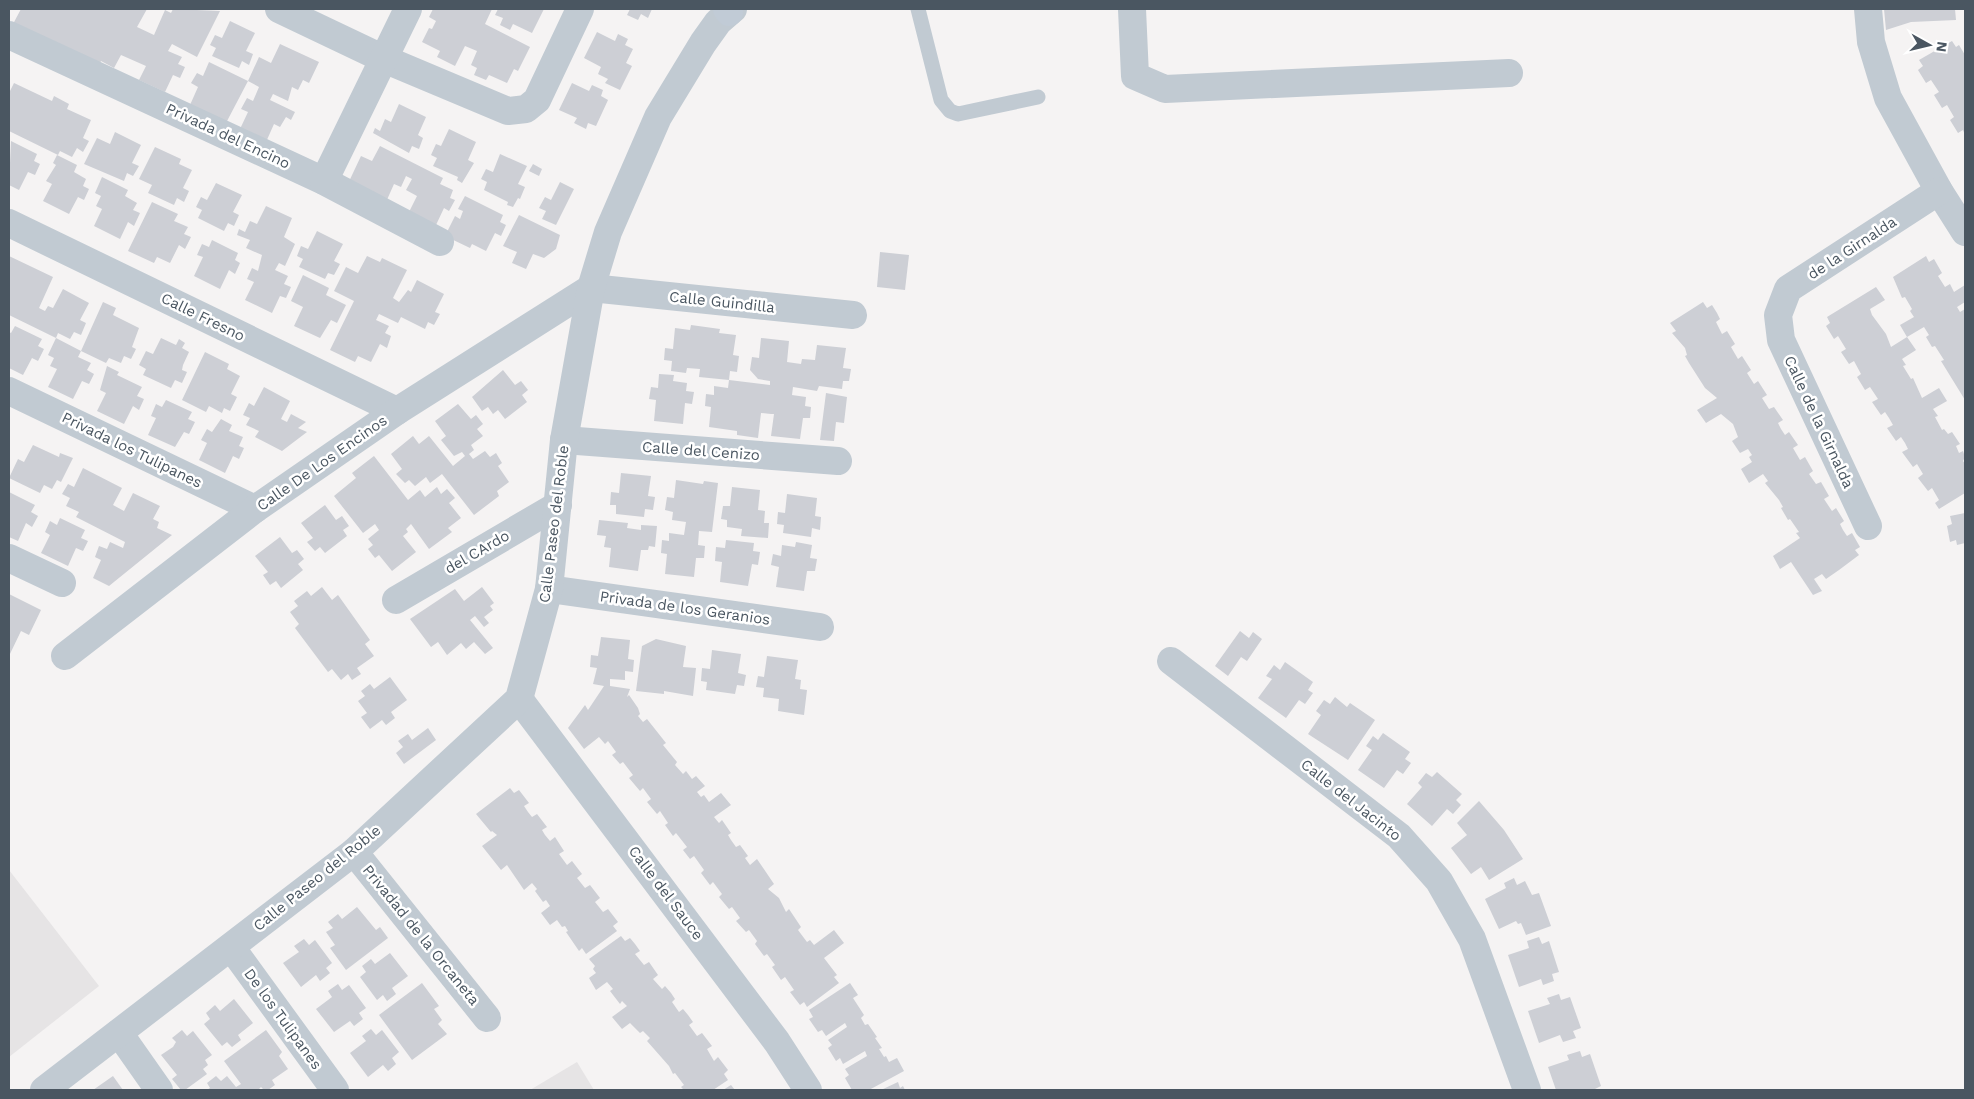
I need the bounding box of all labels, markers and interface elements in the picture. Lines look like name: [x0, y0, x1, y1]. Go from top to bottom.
north arrow: [1904, 20, 1954, 70]
text: N: [1933, 41, 1951, 53]
street label: Privada del Encino: [163, 99, 293, 173]
street label: de la Girnalda: [1804, 212, 1900, 283]
street label: Calle Guindilla: [668, 287, 776, 317]
street label: Calle Fresno: [158, 289, 248, 345]
street label: Calle de la Girnalda: [1780, 353, 1858, 492]
street label: Privada los Tulipanes: [59, 408, 205, 492]
street label: Calle De Los Encinos: [254, 411, 391, 515]
street label: Calle del Cenizo: [641, 438, 761, 464]
street label: Calle Paseo del Roble: [535, 444, 573, 604]
street label: del CArdo: [441, 526, 513, 578]
street label: Privada de los Geranios: [599, 587, 771, 629]
street label: Calle del Jacinto: [1297, 755, 1405, 845]
street label: Calle Paseo del Roble: [250, 821, 384, 935]
street label: Calle del Sauce: [625, 842, 707, 944]
street label: Privadad de la Orcaneta: [359, 861, 483, 1009]
street label: De los Tulipanes: [240, 965, 326, 1073]

